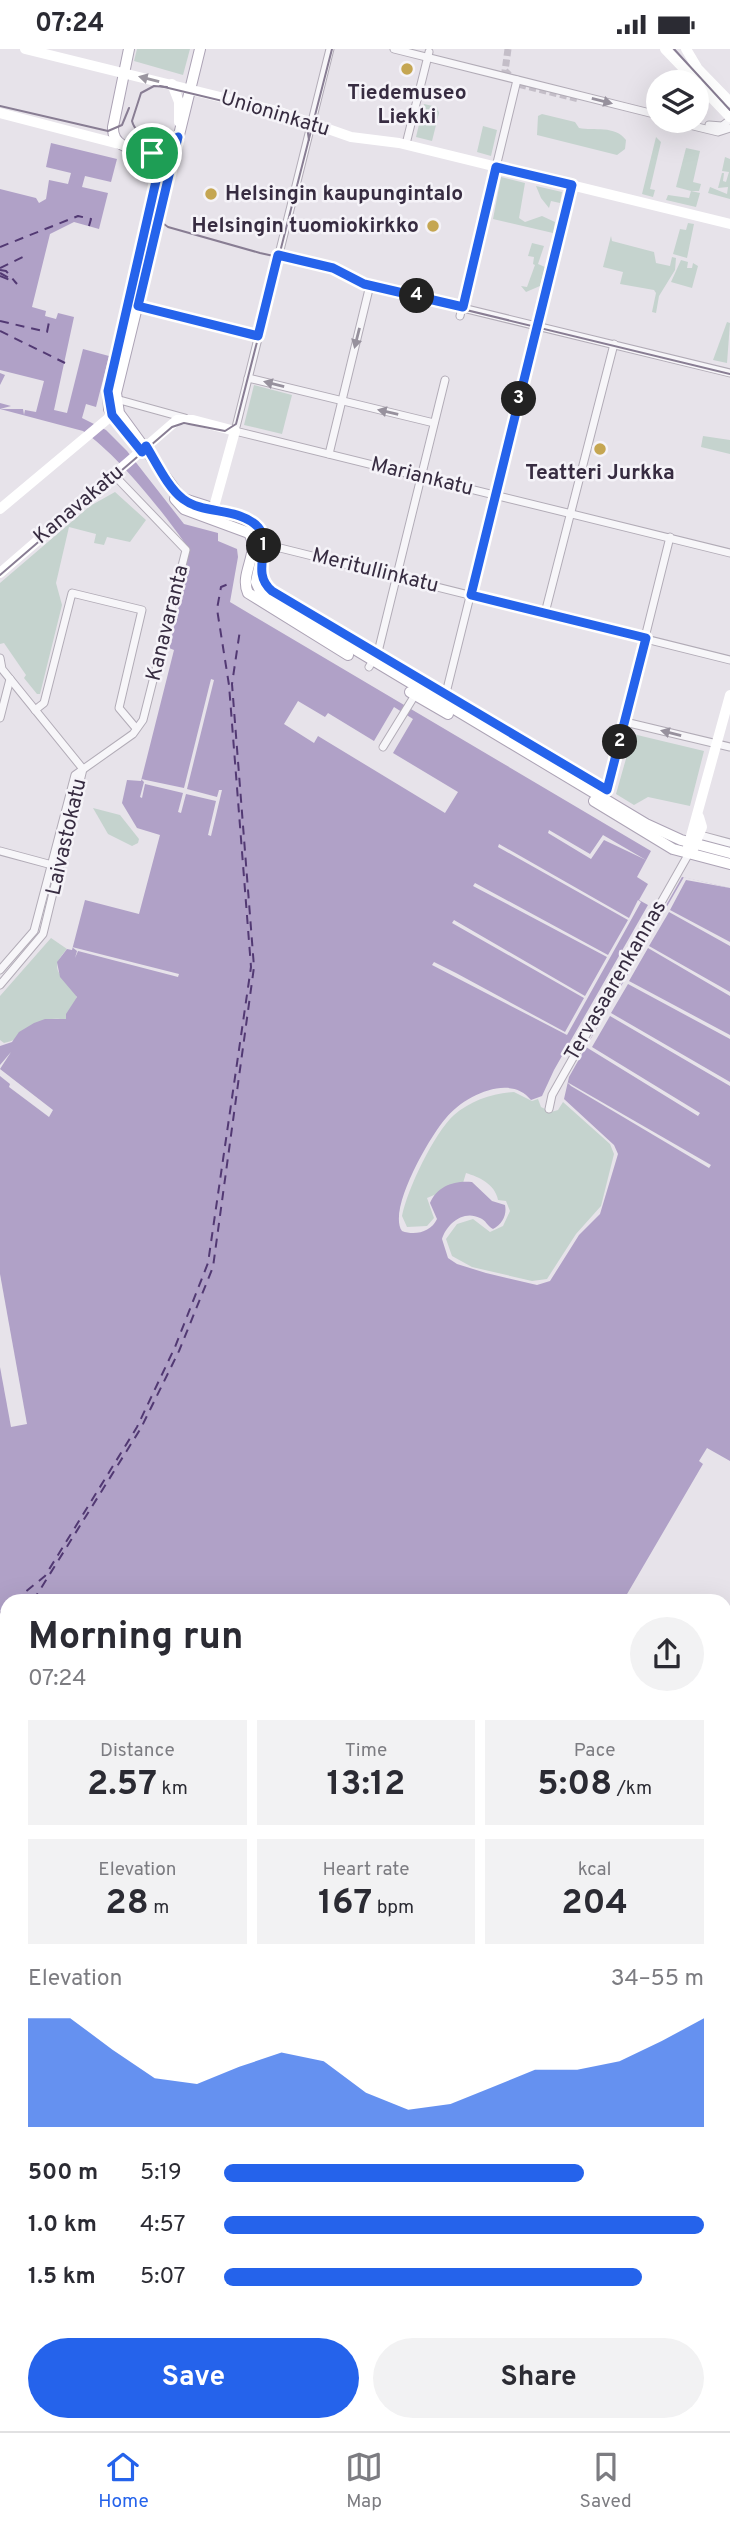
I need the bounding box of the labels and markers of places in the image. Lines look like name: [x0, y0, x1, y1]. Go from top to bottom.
marker: Tiedemuseo Liekki: [399, 61, 415, 77]
place label: Tiedemuseo Liekki: [347, 80, 467, 131]
pin: [122, 123, 182, 183]
place label: Helsingin kaupungintalo: [225, 181, 463, 208]
marker: Helsingin kaupungintalo: [203, 186, 219, 202]
place label: Helsingin tuomiokirkko: [192, 213, 419, 240]
marker: Helsingin tuomiokirkko: [425, 218, 441, 234]
pin: 4: [400, 279, 434, 313]
pin: 3: [502, 381, 536, 417]
marker: Teatteri Jurkka: [592, 441, 608, 457]
place label: Teatteri Jurkka: [525, 460, 675, 487]
pin: 1: [246, 529, 282, 563]
pin: 2: [602, 725, 638, 759]

